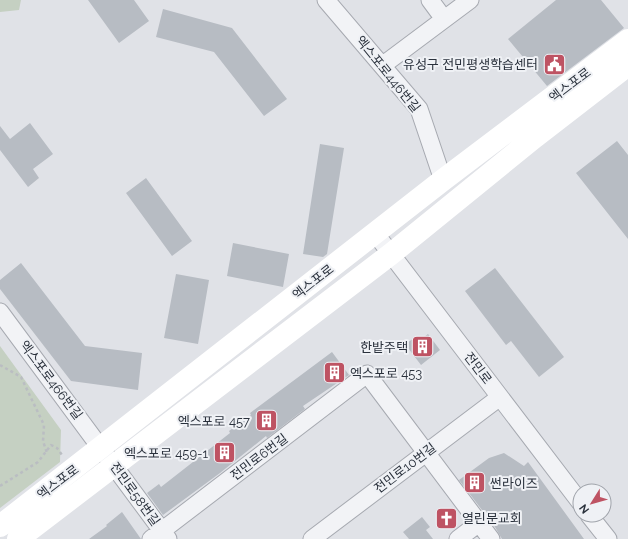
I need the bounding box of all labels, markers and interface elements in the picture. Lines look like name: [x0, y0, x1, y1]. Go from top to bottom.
street label: 엑스포로446번길: [353, 33, 423, 115]
public building icon: 유성구 전민평생학습센터: [541, 51, 567, 77]
place label: 유성구 전민평생학습센터: [403, 57, 538, 72]
street label: 엑스포로: [546, 65, 594, 105]
street label: 엑스포로: [290, 261, 336, 303]
building icon: 한밭주택: [410, 334, 436, 360]
street label: 엑스포로466번길: [17, 338, 85, 422]
place label: 한밭주택: [360, 340, 408, 355]
street label: 전민로: [461, 349, 495, 387]
building icon: 엑스포로 453: [321, 360, 347, 386]
place label: 엑스포로 453: [350, 366, 422, 381]
building icon: 엑스포로 457: [253, 408, 279, 434]
place label: 엑스포로 457: [178, 414, 250, 429]
street label: 전민로6번길: [227, 431, 291, 483]
building icon: 엑스포로 459-1: [211, 440, 237, 466]
street label: 전민로10번길: [371, 440, 439, 496]
place label: 엑스포로 459-1: [124, 446, 208, 461]
street label: 전민로58번길: [107, 459, 163, 529]
street label: 엑스포로: [34, 462, 82, 502]
building icon: 썬라이즈: [462, 470, 488, 496]
place label: 썬라이즈: [490, 476, 538, 491]
north arrow: [572, 483, 612, 523]
text: N: [577, 501, 592, 516]
church icon: 열린문교회: [434, 505, 460, 531]
place label: 열린문교회: [462, 511, 522, 526]

